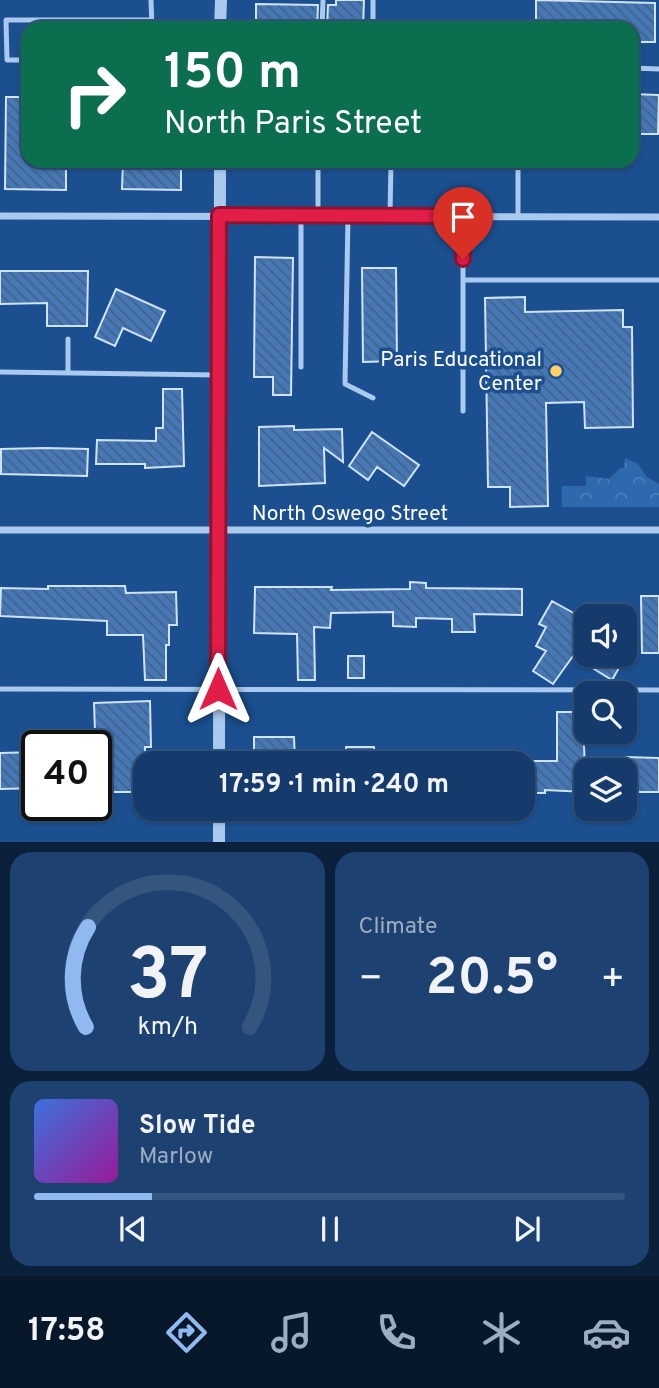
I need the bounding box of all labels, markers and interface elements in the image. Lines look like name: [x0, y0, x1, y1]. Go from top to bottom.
text: 150 m: [164, 44, 301, 106]
icon: right: [49, 49, 140, 140]
text: North Paris Street: [164, 105, 422, 145]
pin: [433, 187, 493, 259]
icon: arrive: [444, 198, 482, 236]
place label: Paris Educational Center: [380, 347, 542, 398]
marker: Paris Educational Center: [548, 363, 564, 379]
street label: North Oswego Street: [252, 501, 448, 528]
map controls: [574, 604, 637, 821]
button: sound: [574, 604, 637, 667]
position arrow: [181, 652, 255, 726]
button: search: [574, 681, 637, 744]
speed limit sign: 40: [21, 730, 112, 821]
button: layers: [574, 758, 637, 821]
text: 17:59 · 1 min · 240 m: [219, 769, 449, 802]
text: Climate: [359, 913, 437, 942]
text: 37: [126, 934, 208, 1026]
text: 20.5°: [426, 947, 558, 1013]
text: −: [359, 956, 383, 1005]
text: +: [600, 956, 625, 1005]
text: km/h: [137, 1012, 198, 1044]
text: Slow Tide: [139, 1110, 256, 1143]
text: Marlow: [139, 1143, 213, 1172]
icon: previous: [114, 1210, 152, 1248]
icon: pause: [311, 1210, 349, 1248]
icon: next: [508, 1210, 546, 1248]
icon: directions: [162, 1308, 211, 1357]
icon: music: [267, 1308, 316, 1357]
icon: phone: [372, 1308, 421, 1357]
icon: climate: [477, 1308, 526, 1357]
icon: car: [582, 1308, 631, 1357]
text: 17:58: [28, 1312, 105, 1352]

